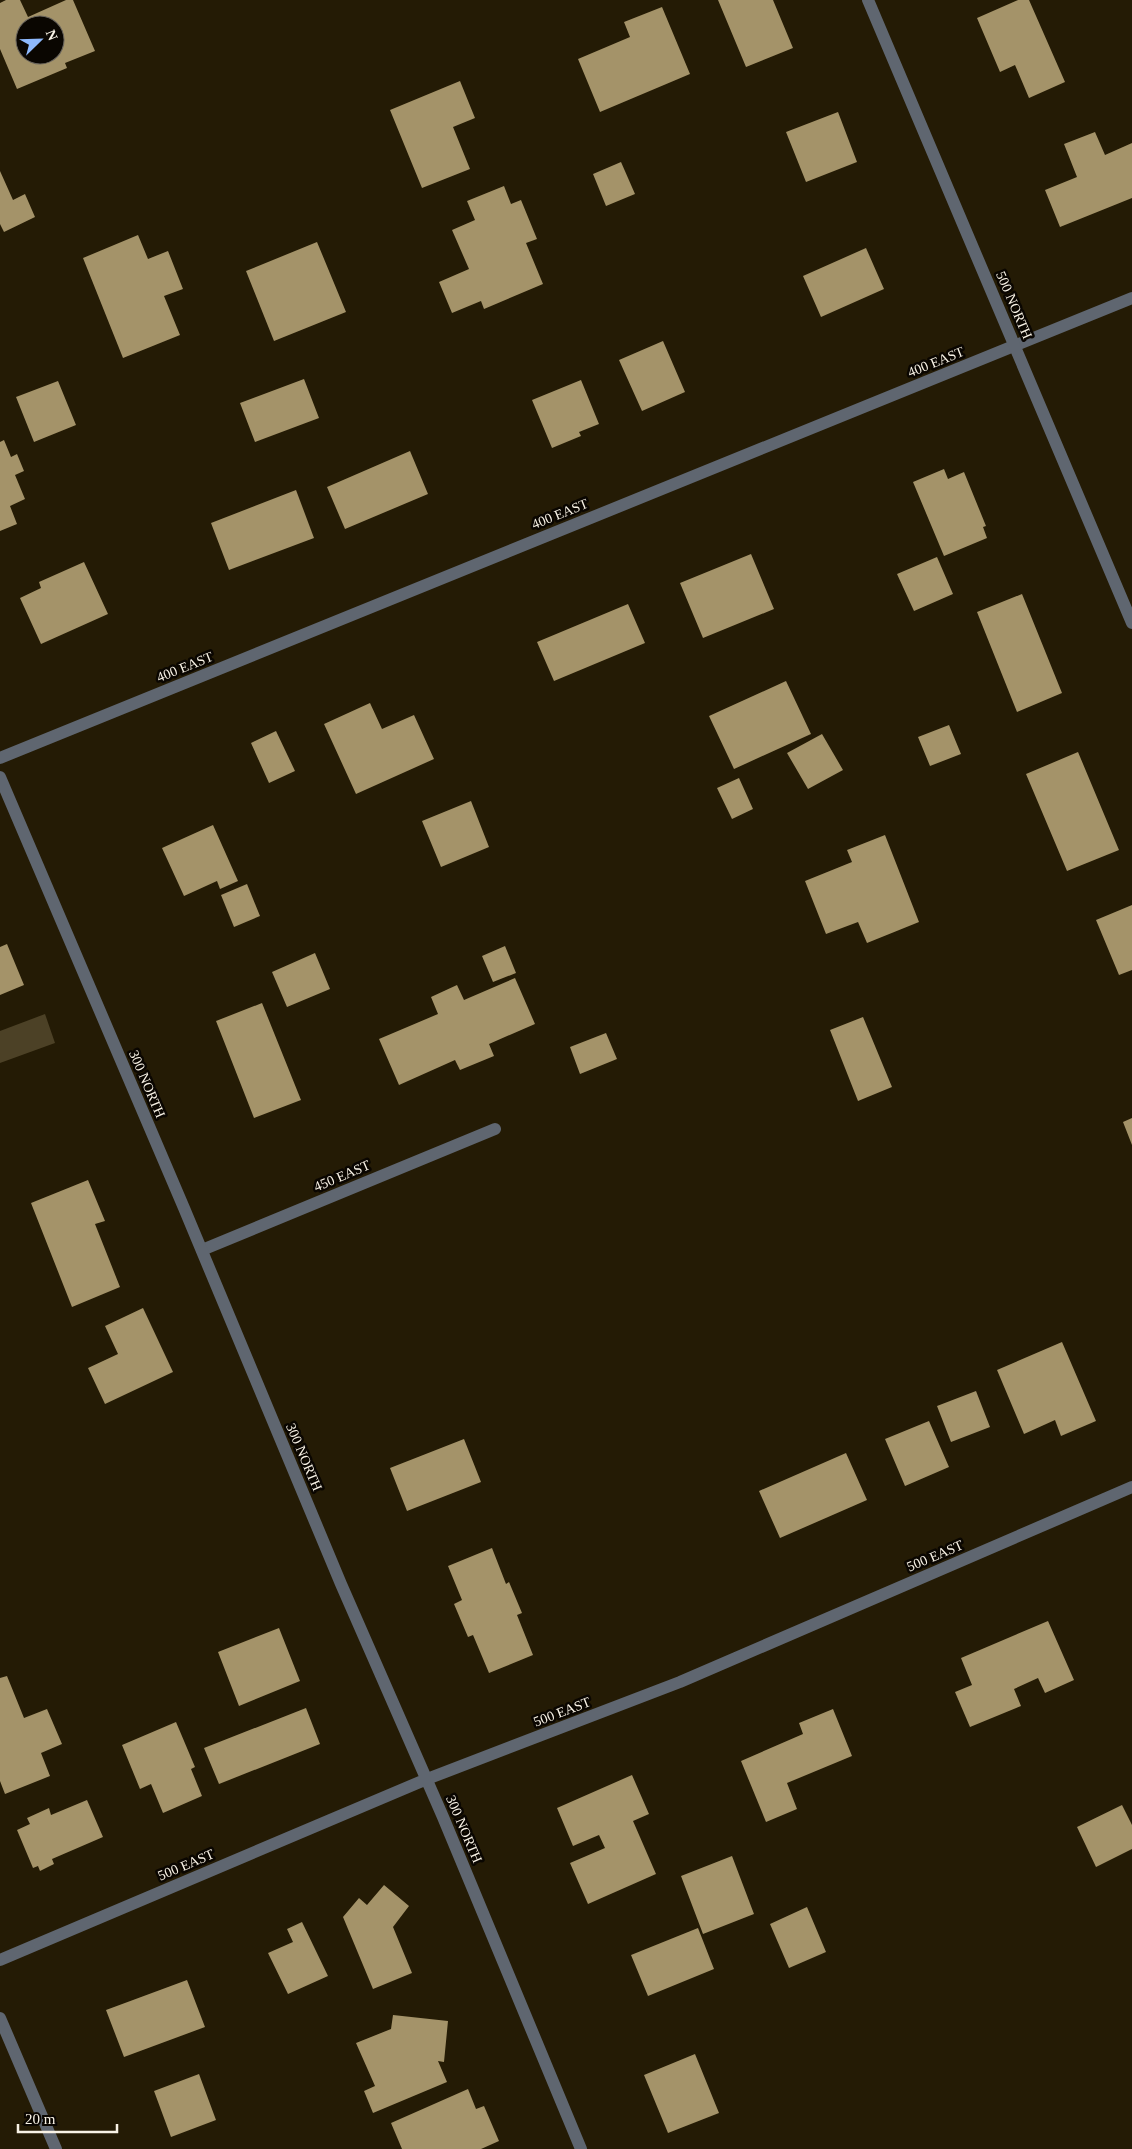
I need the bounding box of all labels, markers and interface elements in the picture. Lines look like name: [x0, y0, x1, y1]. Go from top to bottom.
north arrow: [15, 15, 65, 65]
text: N: [43, 28, 60, 43]
street label: 500 NORTH: [993, 269, 1035, 341]
street label: 400 EAST: [906, 344, 967, 380]
street label: 400 EAST: [530, 496, 591, 532]
street label: 400 EAST: [155, 649, 216, 685]
street label: 300 NORTH: [126, 1048, 168, 1120]
street label: 450 EAST: [312, 1157, 373, 1195]
street label: 300 NORTH: [283, 1421, 325, 1493]
street label: 500 EAST: [905, 1537, 966, 1575]
street label: 500 EAST: [532, 1694, 593, 1730]
street label: 300 NORTH: [443, 1793, 485, 1865]
street label: 500 EAST: [156, 1846, 217, 1884]
scale bar: [18, 2102, 116, 2134]
text: 20 m: [25, 2111, 56, 2127]

